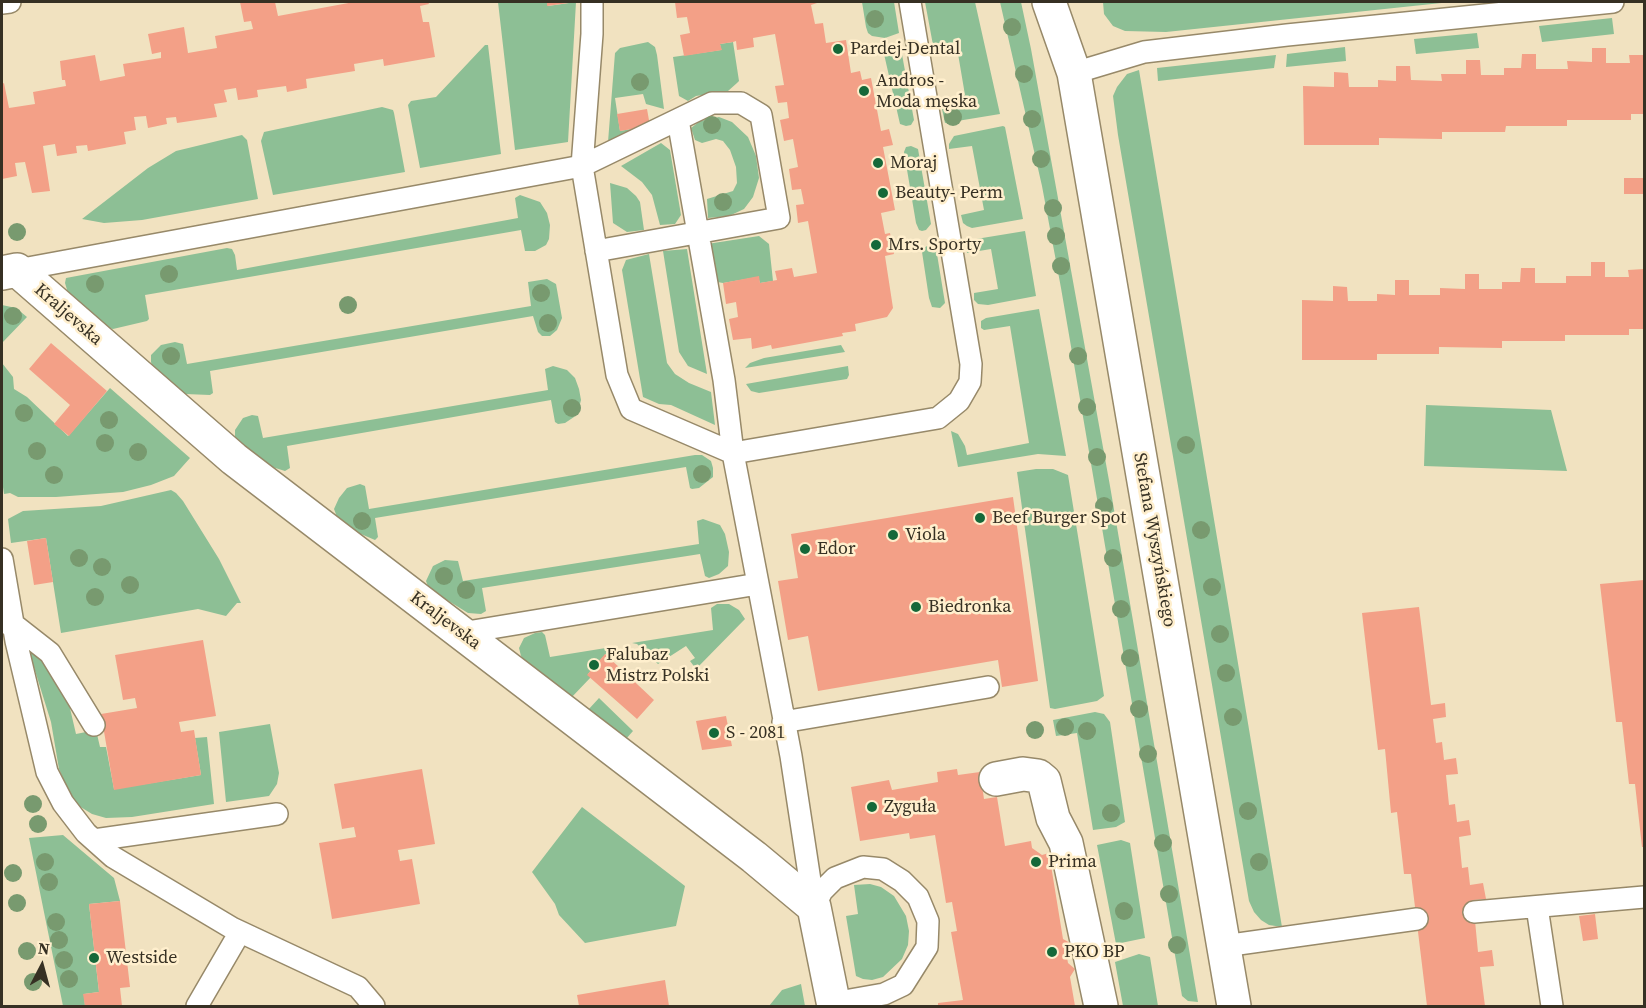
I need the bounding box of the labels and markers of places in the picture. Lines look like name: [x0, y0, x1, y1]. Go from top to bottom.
place label: Pardej-Dental: [850, 38, 960, 60]
marker: Pardej-Dental: [831, 42, 845, 56]
place label: Andros - Moda męska: [876, 70, 977, 112]
marker: Andros - Moda męska: [857, 84, 871, 98]
place label: Moraj: [890, 152, 937, 174]
marker: Moraj: [871, 156, 885, 170]
place label: Beauty- Perm: [895, 182, 1003, 204]
marker: Beauty- Perm: [876, 186, 890, 200]
place label: Mrs. Sporty: [888, 234, 981, 256]
marker: Mrs. Sporty: [869, 238, 883, 252]
place label: Beef Burger Spot: [992, 507, 1126, 529]
marker: Beef Burger Spot: [973, 511, 987, 525]
place label: Viola: [905, 524, 946, 546]
marker: Viola: [886, 528, 900, 542]
place label: Edor: [817, 538, 856, 560]
marker: Edor: [798, 542, 812, 556]
place label: Biedronka: [928, 596, 1011, 618]
marker: Biedronka: [909, 600, 923, 614]
place label: Falubaz Mistrz Polski: [606, 644, 709, 686]
marker: Falubaz Mistrz Polski: [587, 658, 601, 672]
place label: S - 2081: [726, 722, 785, 744]
marker: S - 2081: [707, 726, 721, 740]
place label: Zyguła: [884, 796, 936, 818]
marker: Zyguła: [865, 800, 879, 814]
place label: Prima: [1048, 851, 1097, 873]
marker: Prima: [1029, 855, 1043, 869]
place label: PKO BP: [1064, 941, 1124, 963]
marker: PKO BP: [1045, 945, 1059, 959]
place label: Westside: [106, 947, 177, 969]
marker: Westside: [87, 951, 101, 965]

